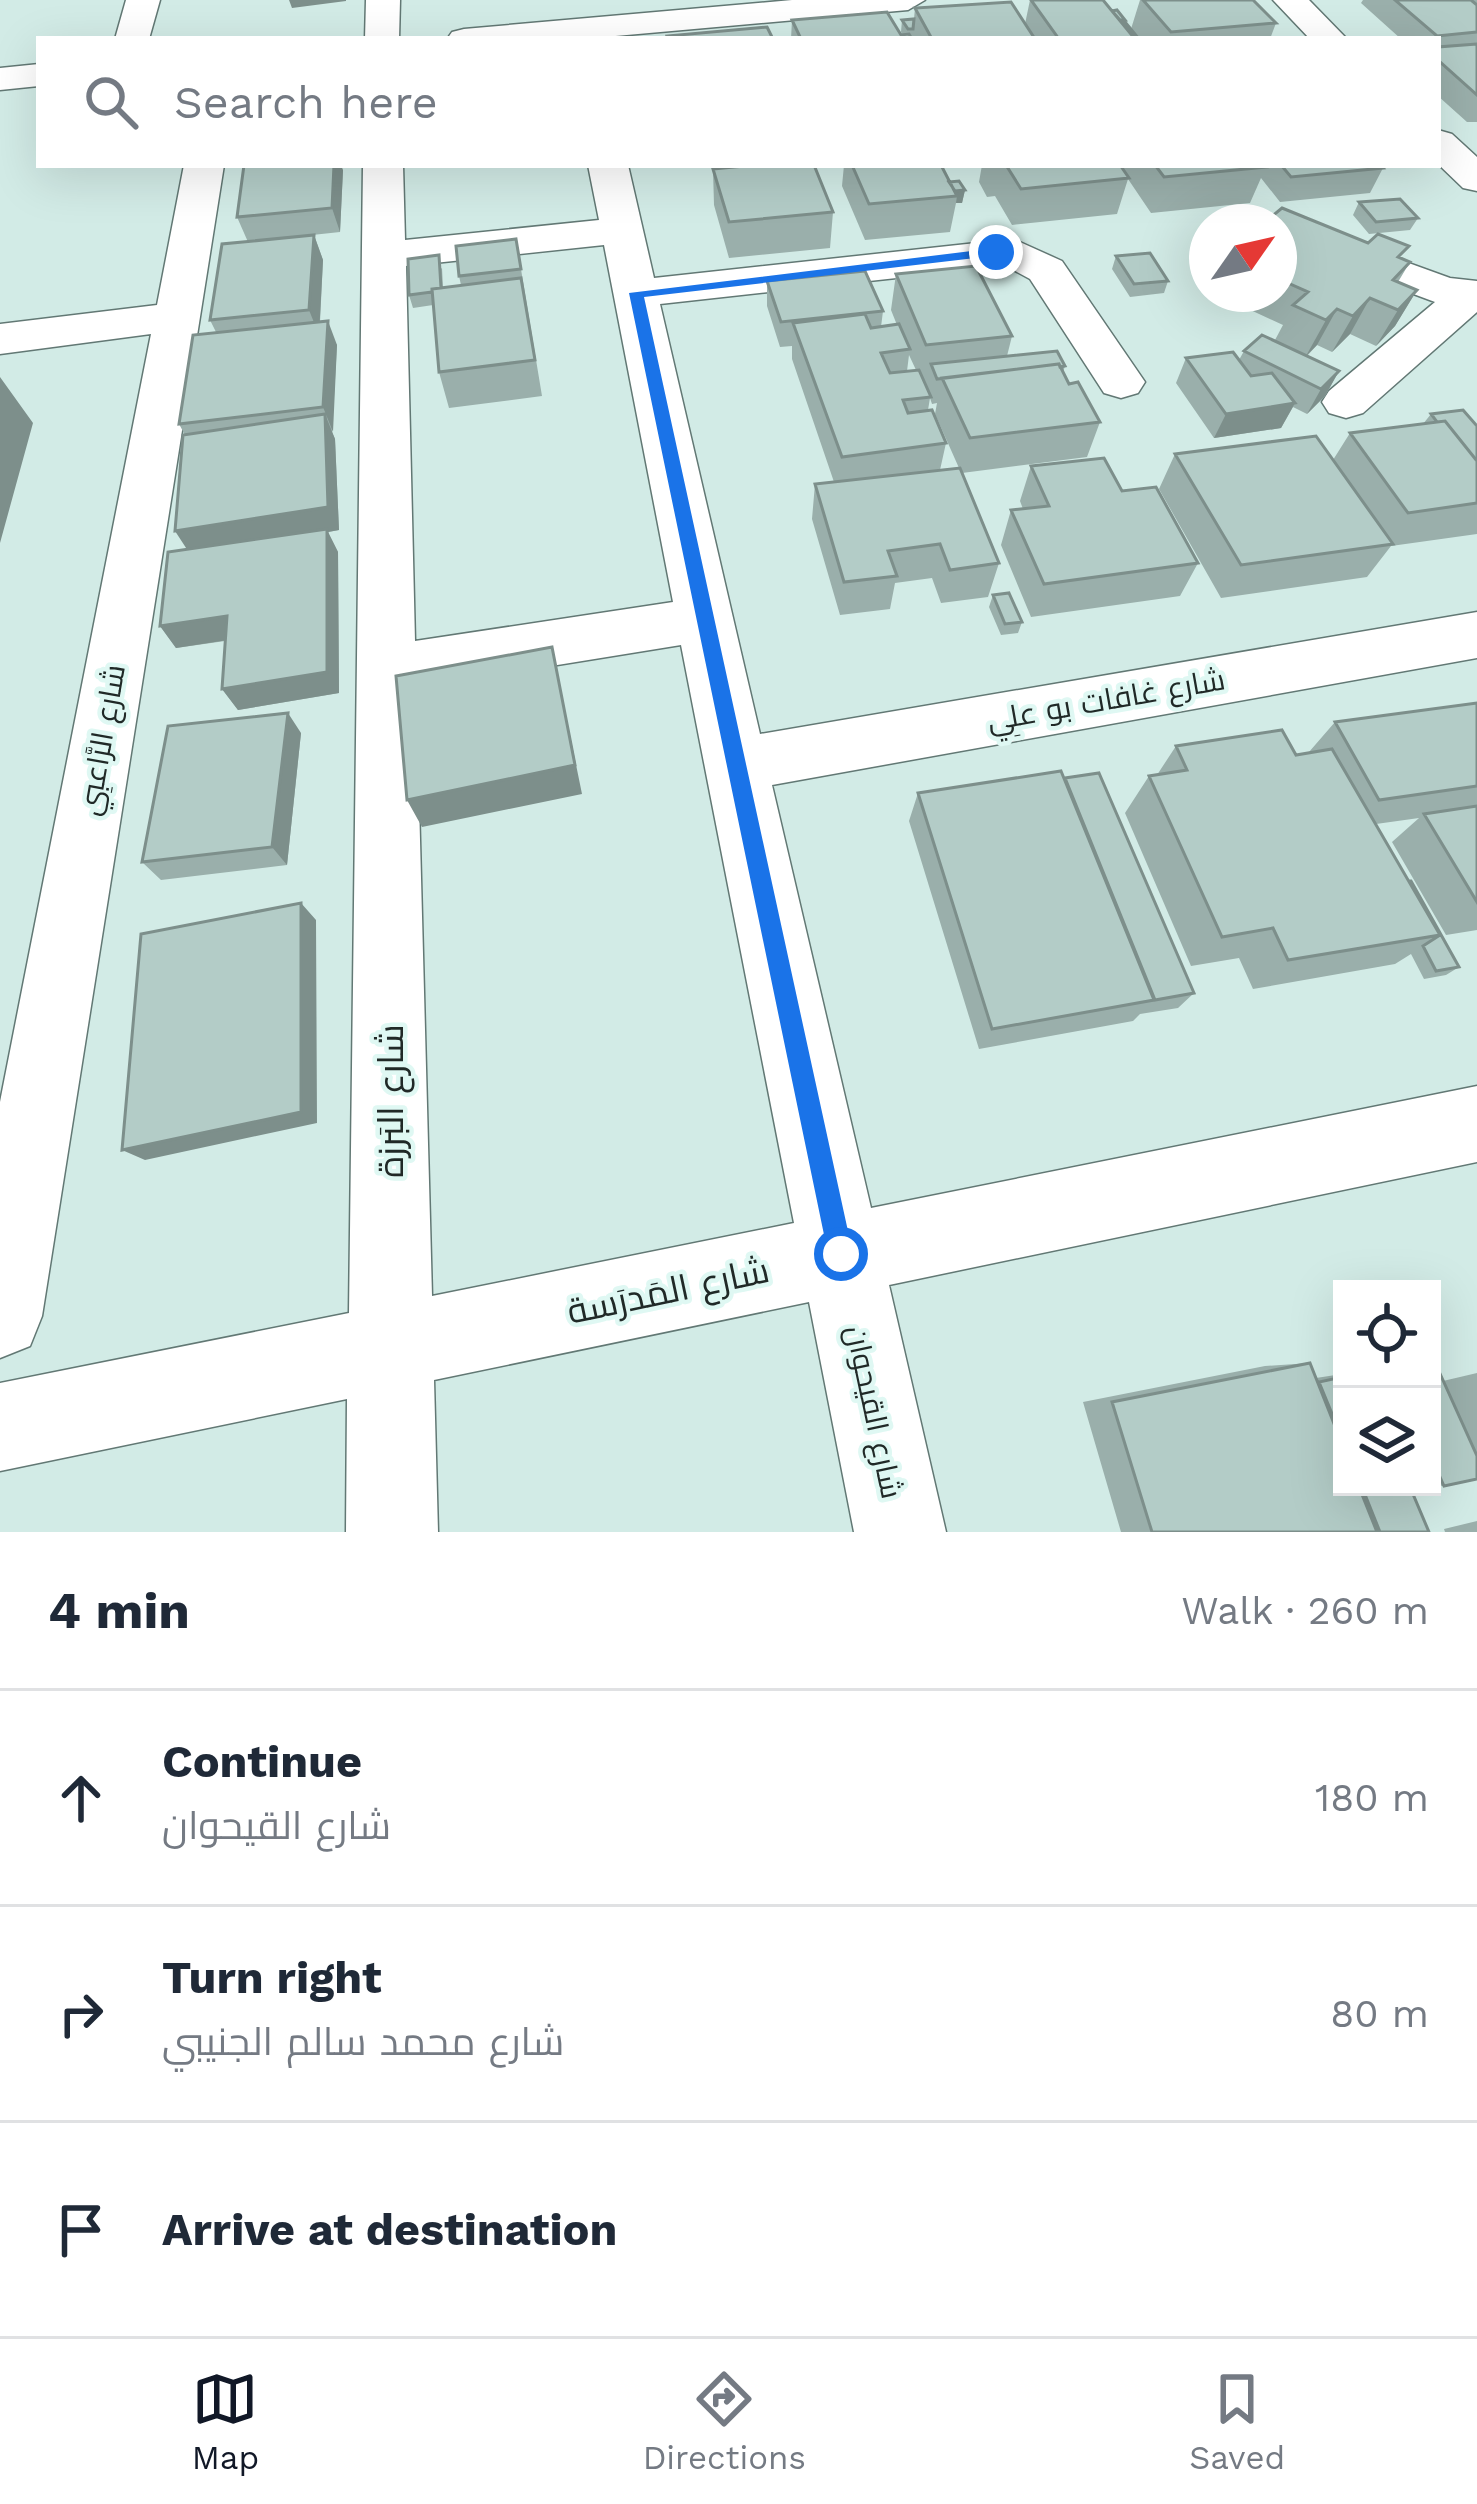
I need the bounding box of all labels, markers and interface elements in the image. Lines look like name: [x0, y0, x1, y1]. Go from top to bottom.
search box: [36, 36, 1441, 168]
icon: search: [78, 69, 144, 135]
text: Search here: [174, 76, 438, 129]
north arrow: [1189, 204, 1297, 312]
route end: [969, 225, 1023, 279]
street label: شارع غافات بو علِي: [984, 661, 1229, 744]
street label: شارع الرَّاعبِي: [71, 662, 138, 819]
street label: شارع البَرزة: [370, 1024, 415, 1178]
route start: [814, 1227, 868, 1281]
street label: شارع المَدرَسة: [563, 1249, 774, 1336]
map controls: [1333, 1280, 1441, 1496]
button: locate: [1333, 1280, 1441, 1388]
street label: شارع القيحوان: [836, 1322, 910, 1502]
button: layers: [1333, 1388, 1441, 1496]
text: 4 min: [48, 1581, 190, 1640]
text: Walk · 260 m: [1181, 1588, 1429, 1633]
text: Continue: [162, 1735, 362, 1788]
icon: ahead: [48, 1765, 114, 1831]
text: 180 m: [1315, 1775, 1429, 1820]
text: شارع القيحوان: [162, 1803, 391, 1848]
text: Turn right: [162, 1951, 382, 2004]
icon: right: [48, 1981, 114, 2047]
text: 80 m: [1330, 1991, 1429, 2036]
text: شارع محمد سالم الجنيبي: [162, 2019, 564, 2064]
icon: arrive: [48, 2197, 114, 2263]
text: Arrive at destination: [162, 2203, 617, 2256]
tab: Map: [192, 2366, 259, 2477]
tab: Directions: [643, 2366, 806, 2477]
tab: Saved: [1189, 2366, 1285, 2477]

